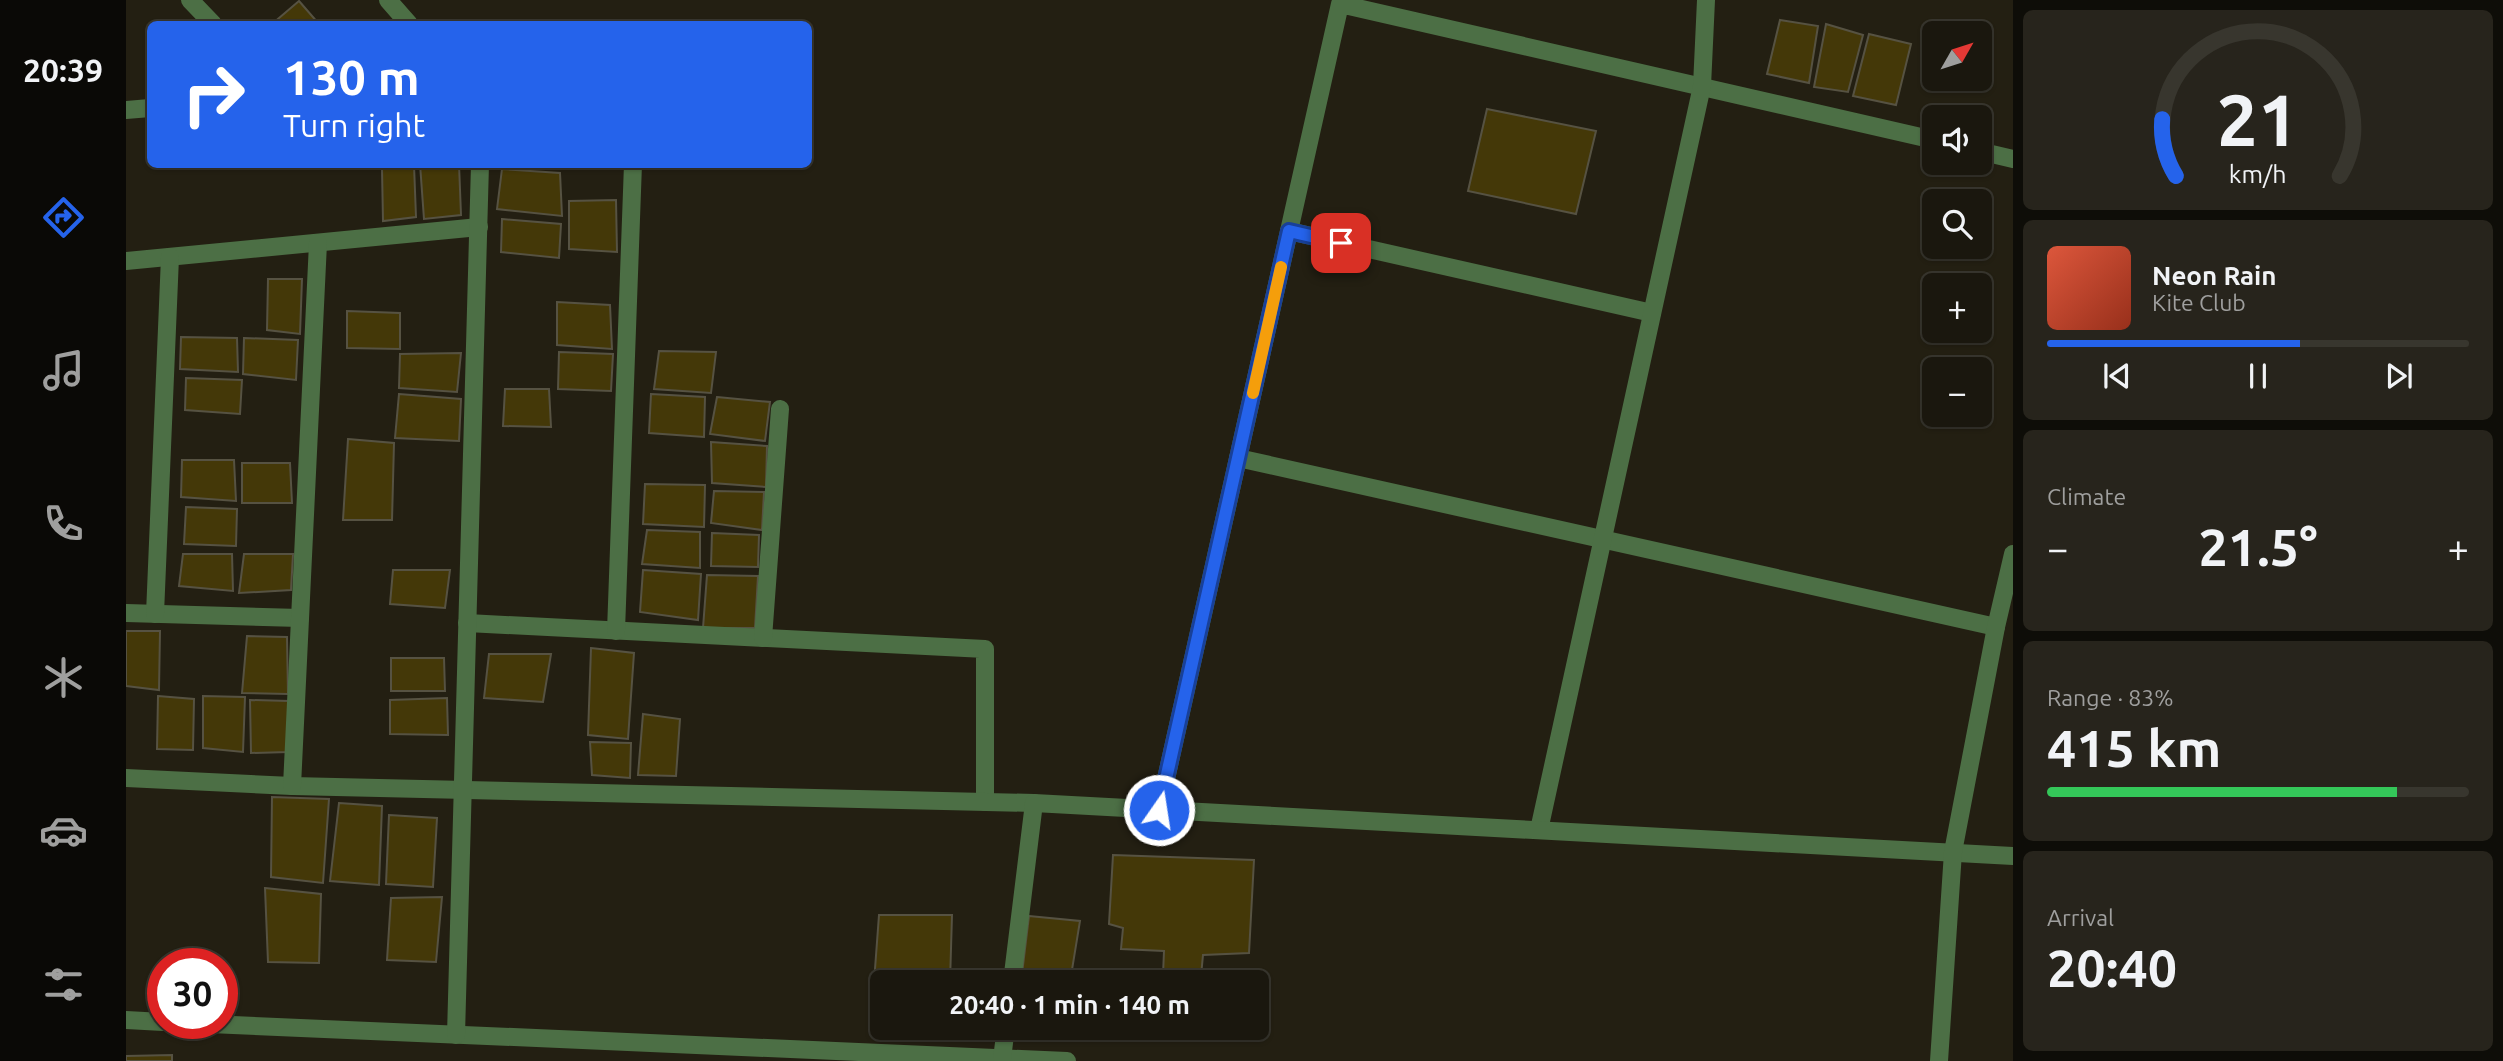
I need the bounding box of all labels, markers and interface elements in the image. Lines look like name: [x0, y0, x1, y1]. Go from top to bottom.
north arrow: [1922, 21, 1992, 91]
map controls: [1922, 21, 1992, 427]
icon: right: [168, 49, 259, 140]
text: 130 m: [283, 49, 420, 104]
text: 20:39: [23, 52, 103, 88]
text: 21: [2217, 78, 2299, 160]
button: sound: [1922, 105, 1992, 175]
text: Turn right: [283, 107, 425, 143]
text: km/h: [2229, 160, 2287, 188]
button: search: [1922, 189, 1992, 259]
icon: directions: [39, 193, 88, 242]
pin: [1311, 213, 1371, 273]
icon: arrive: [1322, 224, 1360, 262]
text: Neon Rain: [2152, 261, 2277, 290]
button: +: [1922, 273, 1992, 343]
text: Kite Club: [2152, 290, 2246, 315]
icon: music: [39, 346, 88, 395]
button: −: [1922, 357, 1992, 427]
icon: previous: [2098, 357, 2136, 395]
icon: pause: [2239, 357, 2277, 395]
icon: next: [2380, 357, 2418, 395]
text: Climate: [2047, 484, 2126, 509]
icon: phone: [39, 499, 88, 548]
text: 21.5°: [2198, 518, 2318, 576]
text: −: [2047, 527, 2068, 569]
text: +: [2448, 527, 2469, 569]
icon: climate: [39, 653, 88, 702]
text: Range · 83%: [2047, 685, 2174, 710]
text: 415 km: [2047, 719, 2221, 777]
position arrow: [1122, 773, 1196, 847]
icon: car: [39, 806, 88, 855]
text: Arrival: [2047, 905, 2114, 930]
text: 20:40: [2047, 939, 2177, 997]
speed limit sign: 30: [147, 948, 238, 1039]
icon: filters: [39, 960, 88, 1009]
text: 20:40 · 1 min · 140 m: [949, 990, 1190, 1019]

